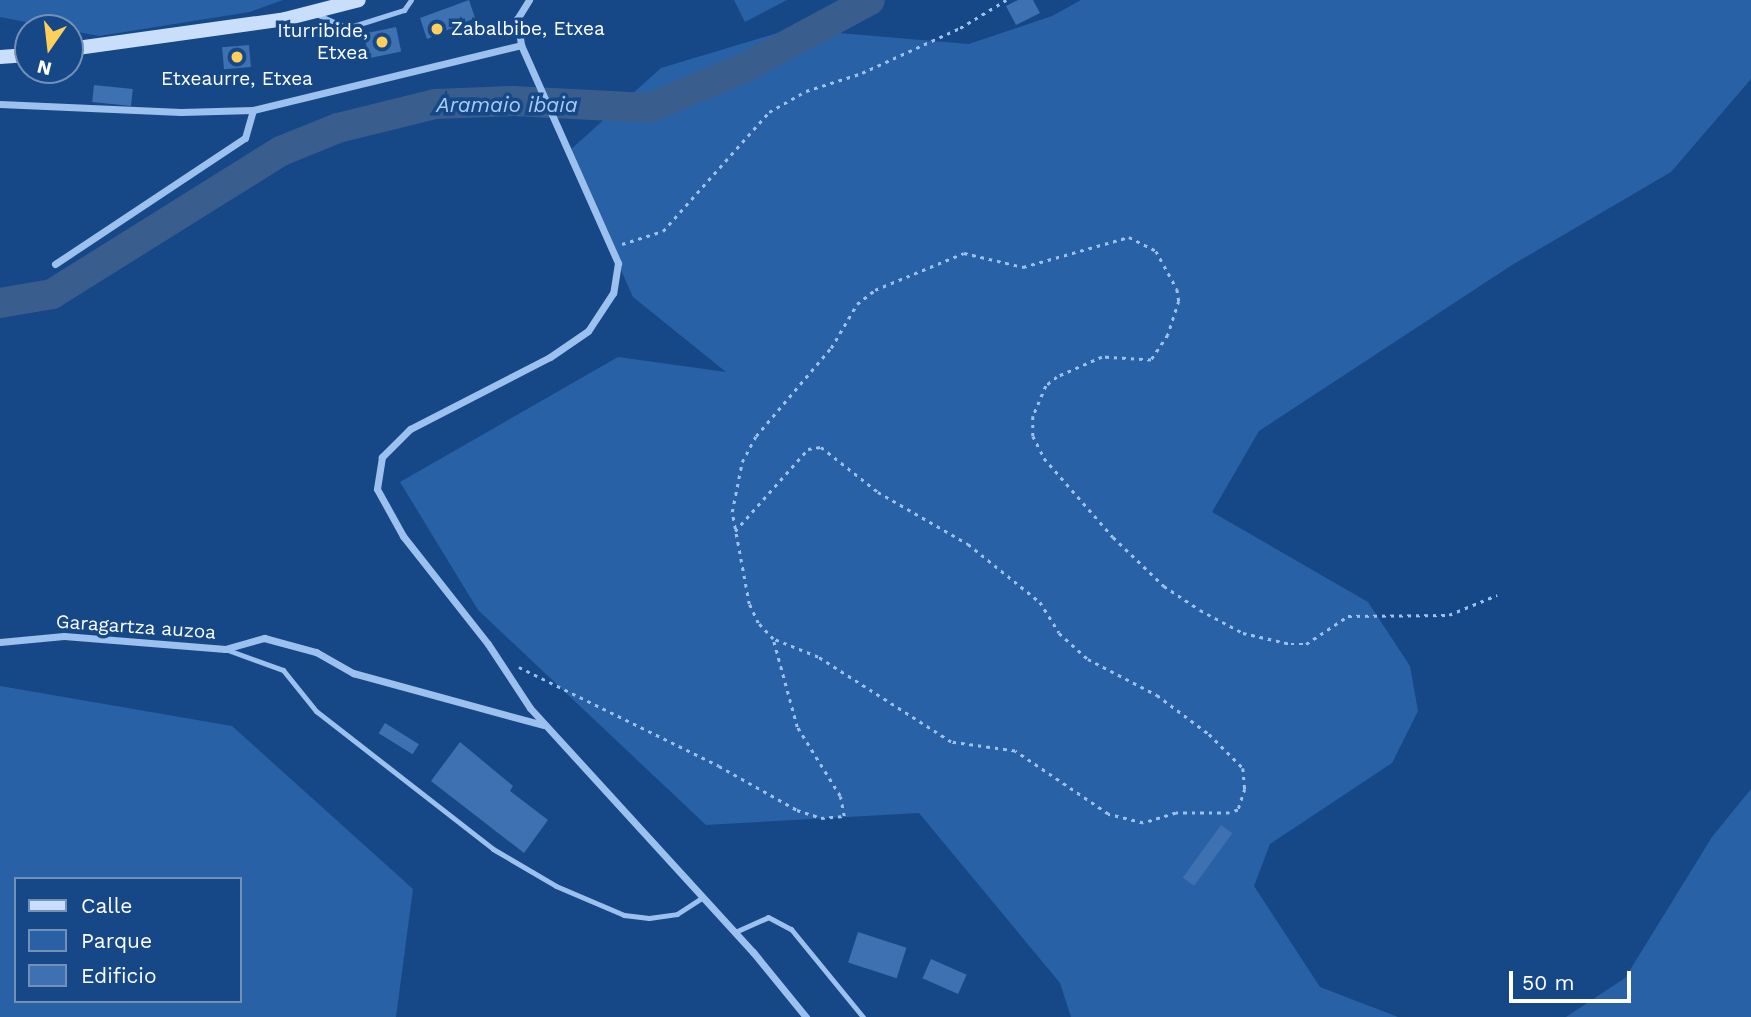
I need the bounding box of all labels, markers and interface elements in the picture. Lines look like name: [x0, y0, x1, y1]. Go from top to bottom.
north arrow: [14, 14, 84, 84]
place label: Zabalbibe, Etxea: [451, 18, 605, 40]
place label: Iturribide, Etxea: [277, 20, 368, 64]
marker: Zabalbibe, Etxea: [429, 21, 445, 37]
marker: Iturribide, Etxea: [374, 34, 390, 50]
marker: Etxeaurre, Etxea: [229, 49, 245, 65]
text: N: [35, 55, 54, 81]
place label: Etxeaurre, Etxea: [161, 68, 313, 90]
water label: Aramaio ibaia: [436, 92, 578, 118]
street label: Garagartza auzoa: [55, 610, 217, 644]
legend: [14, 877, 242, 1003]
text: Calle: [81, 893, 132, 918]
text: Parque: [81, 928, 152, 953]
scale bar: [1513, 958, 1636, 1002]
text: Edificio: [81, 963, 157, 988]
text: 50 m: [1522, 970, 1574, 995]

